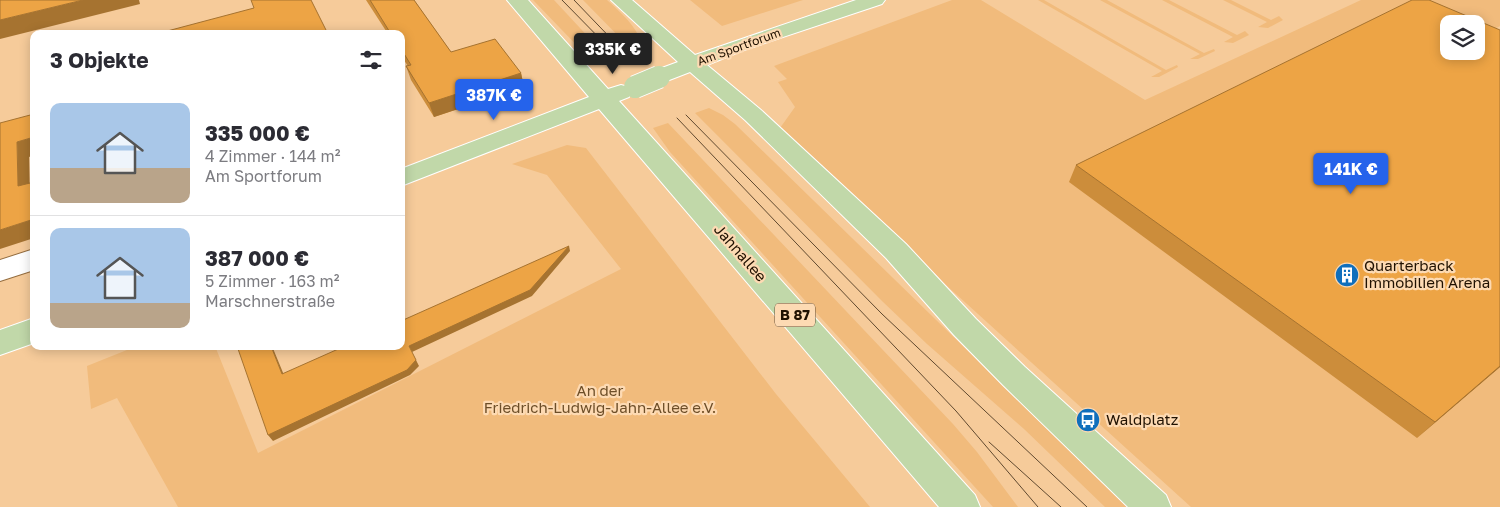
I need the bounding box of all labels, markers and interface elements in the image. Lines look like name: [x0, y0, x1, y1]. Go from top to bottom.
map controls: [1440, 15, 1485, 60]
button: layers: [1440, 15, 1485, 60]
street label: Am Sportforum: [695, 24, 783, 69]
pin: 335K €: [572, 32, 654, 75]
text: 335K €: [585, 39, 641, 59]
icon: filters: [357, 46, 385, 74]
text: 3 Objekte: [50, 47, 149, 73]
pin: 387K €: [453, 78, 535, 121]
text: 387K €: [466, 85, 522, 105]
text: 335 000 €: [205, 120, 310, 146]
icon: home: [90, 123, 150, 183]
text: 4 Zimmer · 144 m²: [205, 146, 341, 166]
pin: 141K €: [1310, 152, 1392, 195]
text: 141K €: [1324, 159, 1378, 179]
text: Am Sportforum: [205, 166, 322, 186]
street label: Jahnallee: [711, 220, 771, 285]
text: 387 000 €: [205, 245, 309, 271]
icon: home: [90, 248, 150, 308]
place label: Quarterback Immobilien Arena: [1364, 256, 1490, 291]
building icon: Quarterback Immobilien Arena: [1334, 262, 1360, 288]
text: 5 Zimmer · 163 m²: [205, 271, 340, 291]
text: Marschnerstraße: [205, 291, 335, 311]
road number: B 87: [775, 304, 815, 326]
park label: An der Friedrich-Ludwig-Jahn-Allee e.V.: [484, 381, 716, 416]
bus stop icon: Waldplatz: [1075, 407, 1101, 433]
place label: Waldplatz: [1106, 410, 1179, 428]

